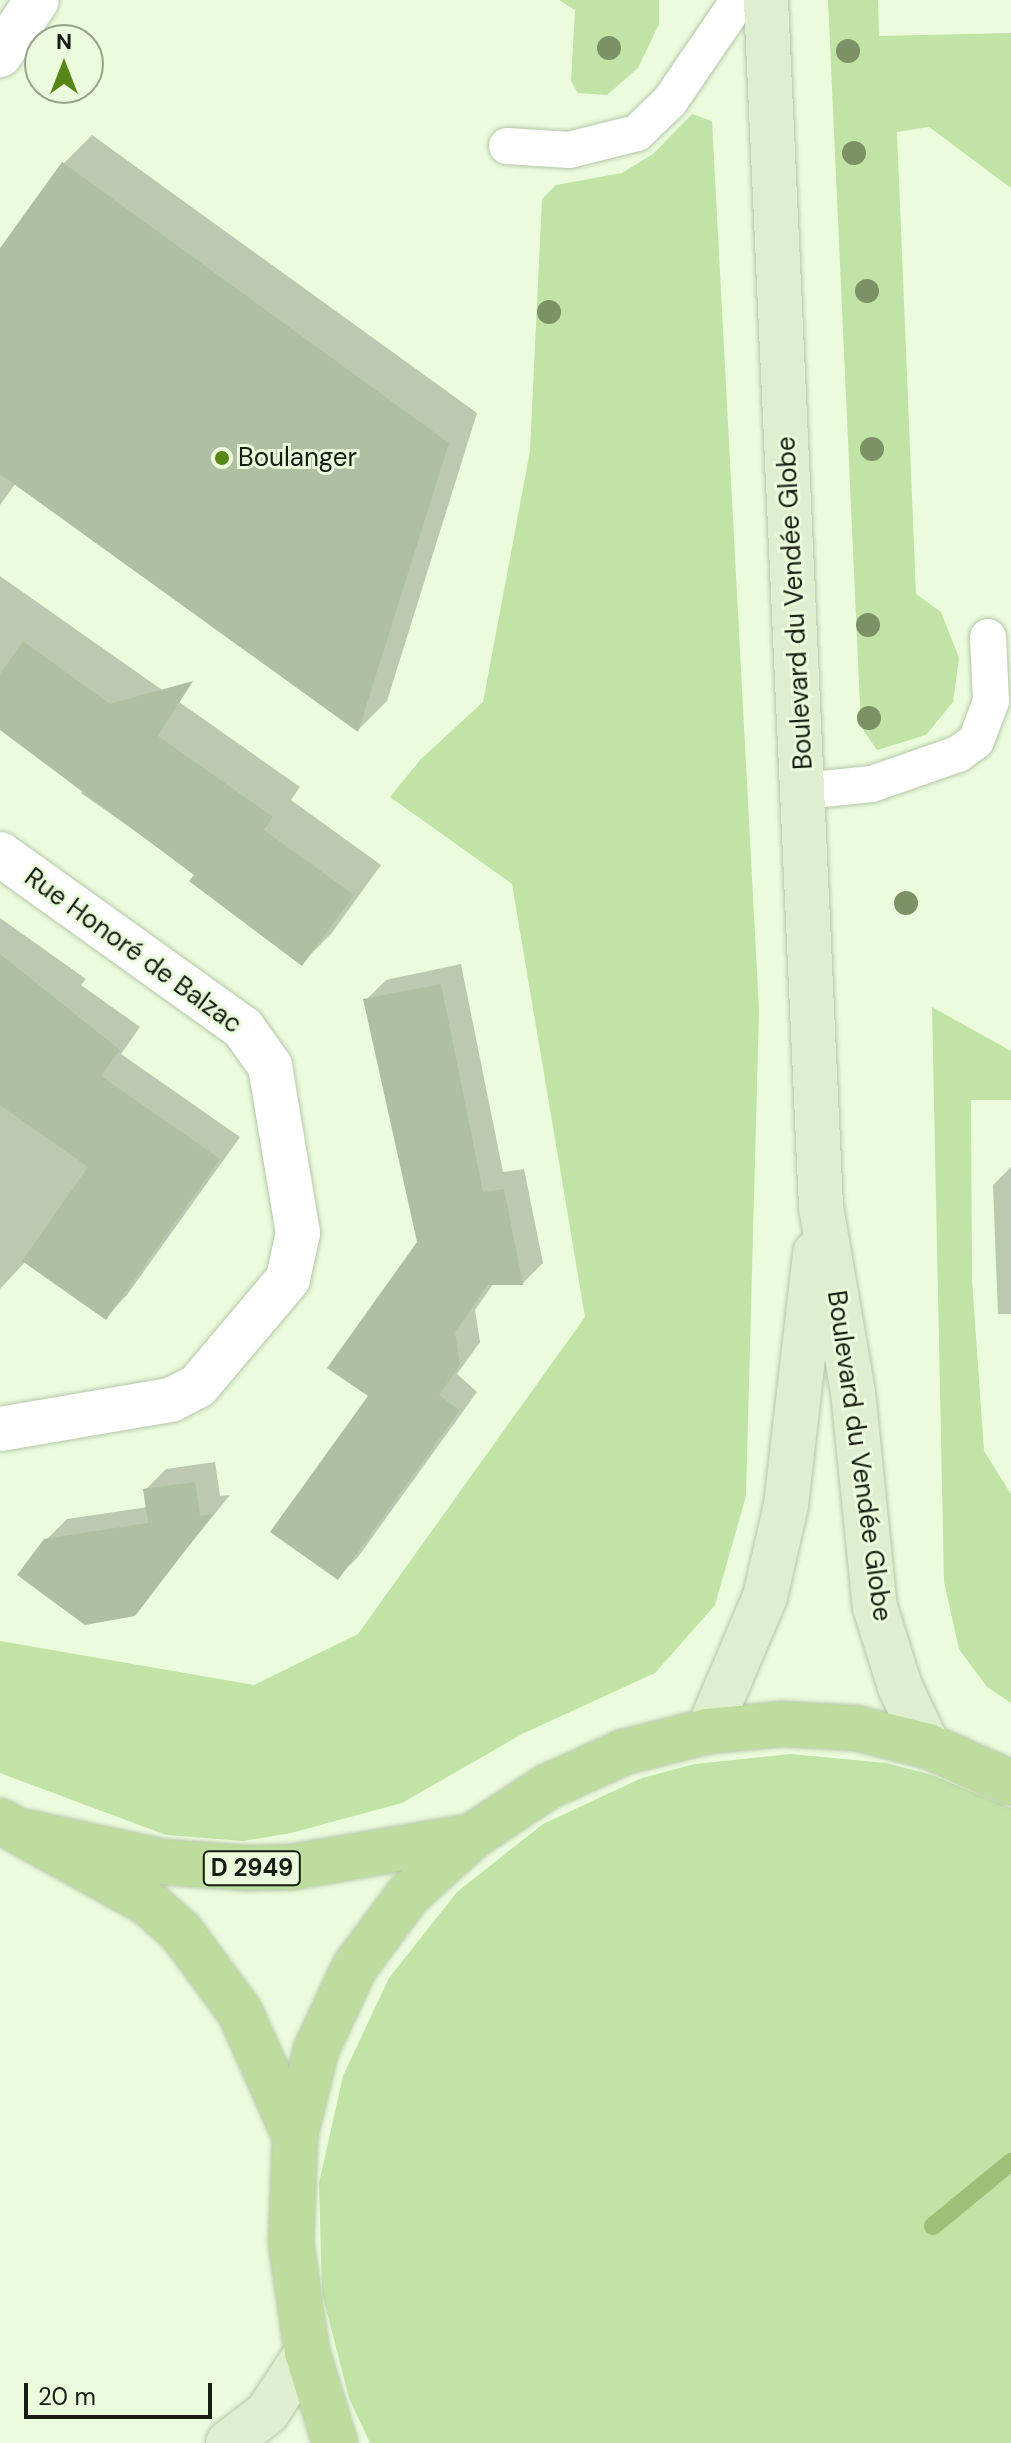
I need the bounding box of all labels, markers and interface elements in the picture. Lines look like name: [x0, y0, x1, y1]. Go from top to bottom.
north arrow: [24, 24, 104, 104]
text: N: [56, 27, 72, 56]
street label: Boulevard du Vendée Globe: [771, 436, 819, 770]
place label: Boulanger: [238, 442, 357, 474]
marker: Boulanger: [213, 449, 231, 467]
street label: Rue Honoré de Balzac: [18, 862, 248, 1040]
street label: Boulevard du Vendée Globe: [820, 1289, 898, 1623]
road number: D 2949: [202, 1848, 302, 1888]
scale bar: [28, 2367, 216, 2417]
text: 20 m: [38, 2381, 96, 2412]

